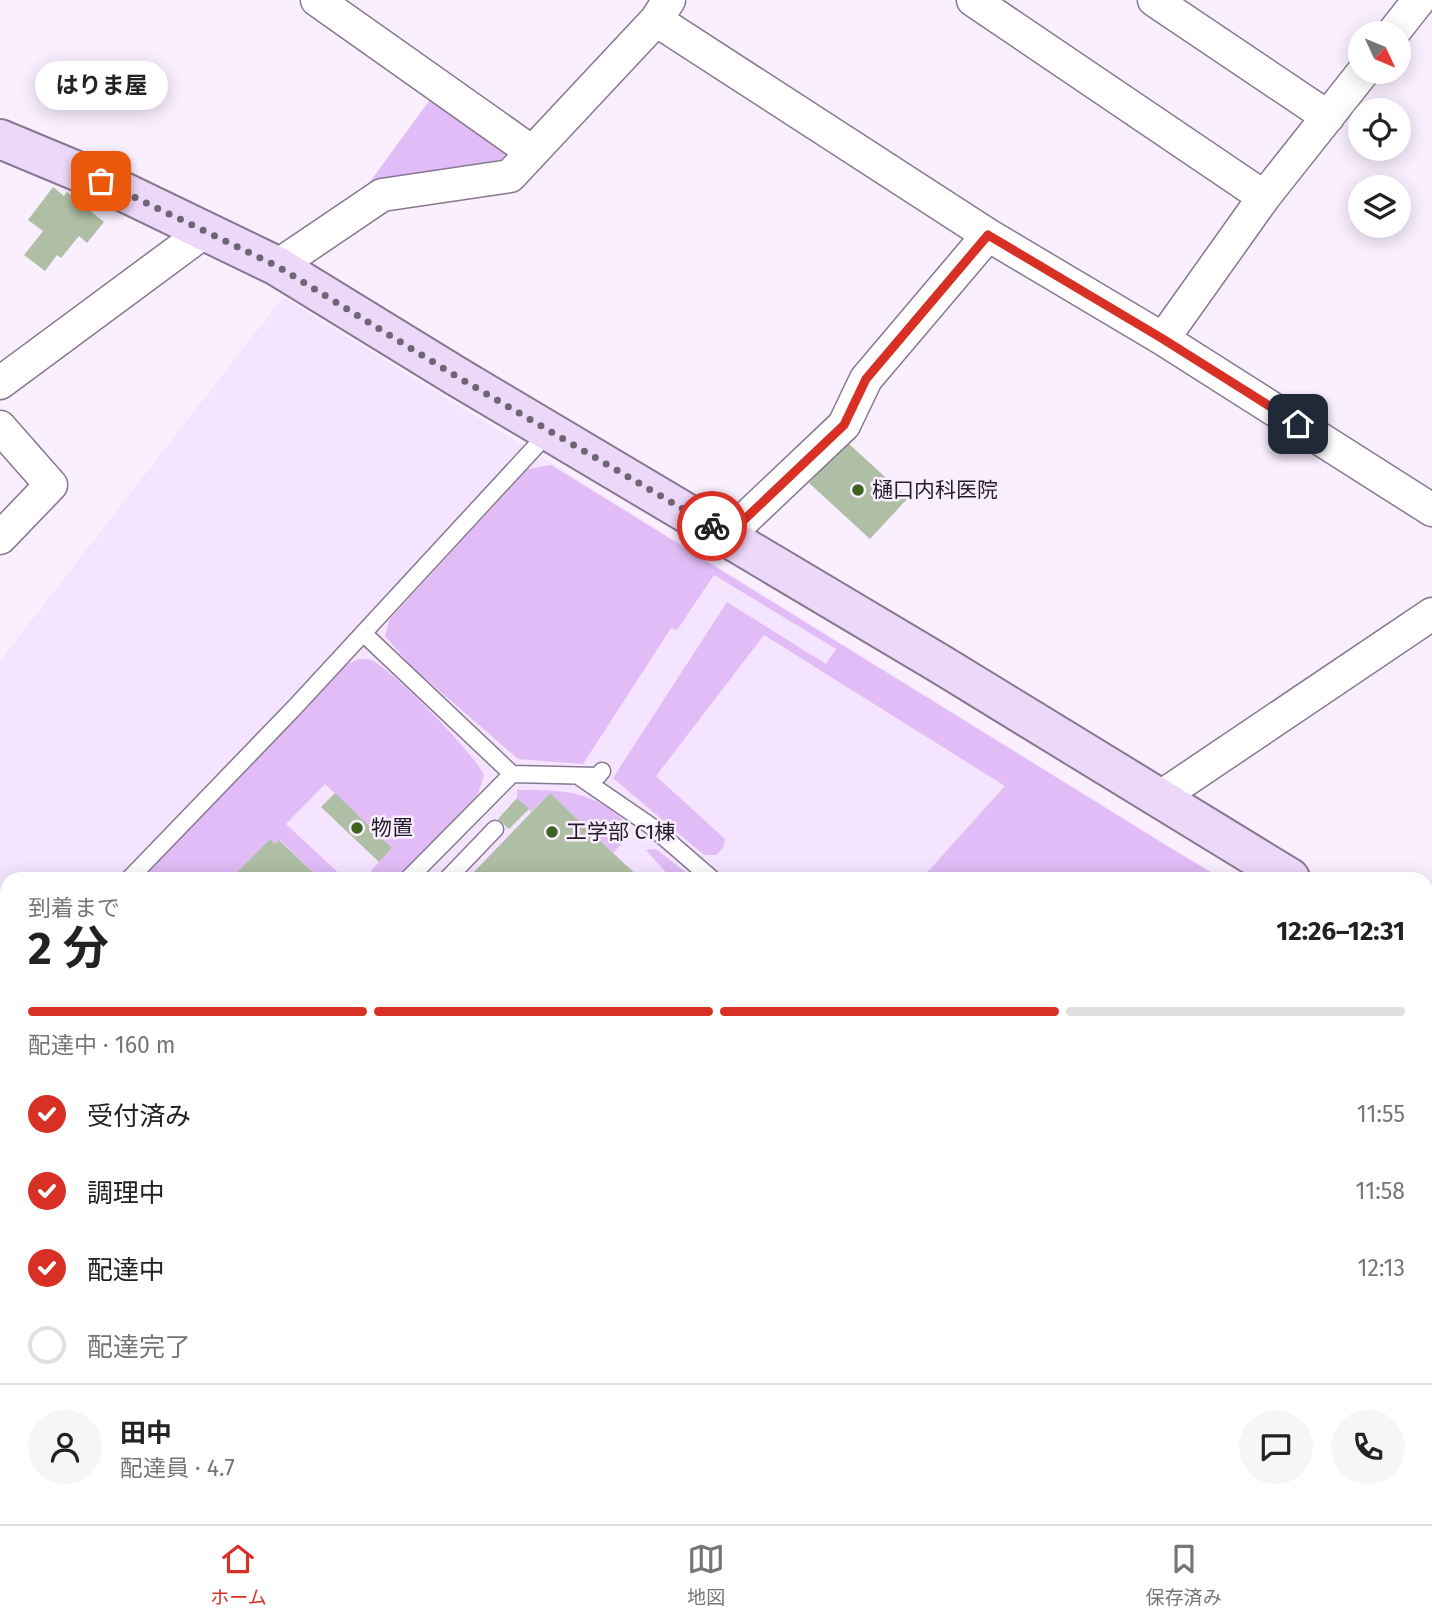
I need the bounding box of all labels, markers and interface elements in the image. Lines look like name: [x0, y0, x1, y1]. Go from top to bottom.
north arrow: [1348, 21, 1410, 84]
map controls: [1348, 21, 1411, 238]
callout: はりま屋: [34, 62, 168, 111]
text: はりま屋: [56, 71, 148, 99]
button: locate: [1348, 98, 1411, 161]
pin: [71, 151, 131, 211]
icon: bag: [82, 162, 120, 200]
button: layers: [1348, 175, 1411, 238]
pin: [1268, 394, 1328, 454]
icon: home: [1279, 405, 1317, 443]
place label: 樋口内科医院: [872, 477, 998, 503]
marker: 樋口内科医院: [850, 482, 866, 498]
courier: [677, 491, 747, 561]
icon: bike: [693, 507, 731, 545]
place label: 物置: [371, 815, 413, 841]
place label: 工学部 C1棟: [566, 819, 675, 845]
marker: 物置: [349, 820, 365, 836]
marker: 工学部 C1棟: [544, 824, 560, 840]
text: 到着まで: [28, 894, 120, 922]
text: 12:26–12:31: [1276, 916, 1405, 947]
text: 2 分: [28, 921, 109, 976]
text: 配達中 · 160 m: [28, 1031, 176, 1059]
icon: check: [28, 1095, 66, 1133]
text: 11:55: [1357, 1100, 1405, 1128]
text: 受付済み: [87, 1101, 191, 1132]
icon: check: [28, 1172, 66, 1210]
text: 11:58: [1356, 1177, 1405, 1205]
text: 調理中: [87, 1178, 165, 1209]
icon: check: [28, 1249, 66, 1287]
text: 12:13: [1358, 1254, 1405, 1282]
text: 配達中: [87, 1255, 165, 1286]
text: 配達完了: [87, 1332, 191, 1363]
button: person: [28, 1410, 102, 1484]
button: chat: [1239, 1410, 1313, 1484]
button: phone: [1331, 1410, 1405, 1484]
text: 田中: [120, 1418, 172, 1449]
text: 配達員 · 4.7: [120, 1454, 235, 1482]
tab: ホーム: [210, 1540, 267, 1609]
tab: 地図: [687, 1540, 725, 1609]
tab: 保存済み: [1146, 1540, 1222, 1609]

